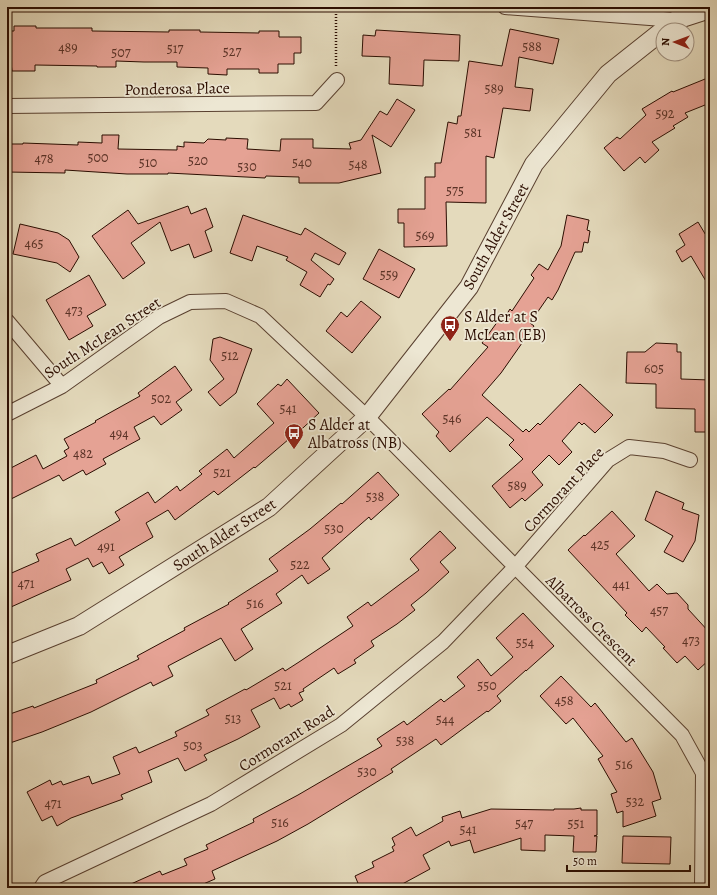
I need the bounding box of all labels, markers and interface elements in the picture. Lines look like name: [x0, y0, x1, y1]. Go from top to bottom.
north arrow: [655, 22, 695, 62]
house number: 588: [522, 37, 542, 56]
house number: 489: [58, 38, 78, 57]
text: N: [658, 38, 673, 46]
house number: 517: [167, 39, 183, 58]
house number: 527: [223, 42, 241, 61]
house number: 507: [111, 43, 131, 62]
street label: Ponderosa Place: [124, 77, 230, 101]
house number: 589: [484, 79, 504, 98]
house number: 592: [655, 104, 675, 123]
house number: 581: [464, 123, 482, 142]
house number: 500: [88, 148, 108, 167]
house number: 478: [34, 149, 54, 168]
house number: 520: [188, 151, 208, 170]
house number: 510: [139, 153, 157, 172]
house number: 540: [292, 153, 312, 172]
house number: 548: [348, 155, 368, 174]
house number: 530: [237, 157, 257, 176]
street label: South Alder Street: [457, 179, 534, 294]
house number: 575: [446, 181, 464, 200]
house number: 569: [416, 226, 434, 245]
house number: 465: [25, 234, 43, 253]
house number: 559: [380, 265, 398, 284]
street label: South McLean Street: [40, 292, 165, 384]
house number: 473: [65, 301, 83, 320]
place label: S Alder at S McLean (EB): [464, 306, 546, 346]
bus stop icon: S Alder at S McLean (EB): [439, 314, 461, 342]
house number: 512: [221, 346, 239, 365]
house number: 605: [644, 359, 664, 378]
house number: 502: [151, 389, 171, 408]
house number: 541: [279, 399, 297, 418]
house number: 546: [443, 409, 461, 428]
place label: S Alder at Albatross (NB): [307, 414, 402, 454]
bus stop icon: S Alder at Albatross (NB): [283, 422, 305, 450]
house number: 494: [109, 424, 129, 443]
street label: Cormorant Place: [518, 442, 609, 537]
house number: 482: [73, 444, 93, 463]
house number: 521: [213, 463, 231, 482]
house number: 589: [507, 476, 527, 495]
house number: 538: [366, 487, 385, 506]
street label: South Alder Street: [169, 493, 280, 576]
house number: 530: [324, 519, 344, 538]
house number: 425: [590, 535, 610, 554]
house number: 491: [97, 537, 115, 556]
house number: 522: [290, 555, 310, 574]
street label: Albatross Crescent: [540, 570, 642, 671]
house number: 471: [17, 574, 35, 593]
house number: 441: [612, 575, 630, 594]
house number: 516: [246, 594, 264, 613]
house number: 457: [650, 601, 668, 620]
house number: 473: [682, 631, 700, 650]
house number: 554: [516, 633, 534, 652]
house number: 521: [274, 676, 292, 695]
house number: 550: [477, 676, 497, 695]
house number: 458: [554, 691, 574, 710]
street label: Cormorant Road: [234, 700, 339, 777]
house number: 513: [225, 709, 241, 728]
house number: 544: [436, 710, 454, 729]
house number: 538: [396, 731, 415, 750]
house number: 503: [183, 736, 203, 755]
house number: 516: [615, 755, 633, 774]
house number: 530: [357, 762, 377, 781]
house number: 532: [626, 792, 645, 811]
house number: 471: [44, 794, 62, 813]
house number: 516: [271, 813, 289, 832]
house number: 547: [515, 814, 533, 833]
house number: 551: [568, 814, 585, 833]
house number: 541: [459, 820, 477, 839]
scale bar: [567, 847, 690, 873]
text: 50 m: [573, 853, 597, 869]

